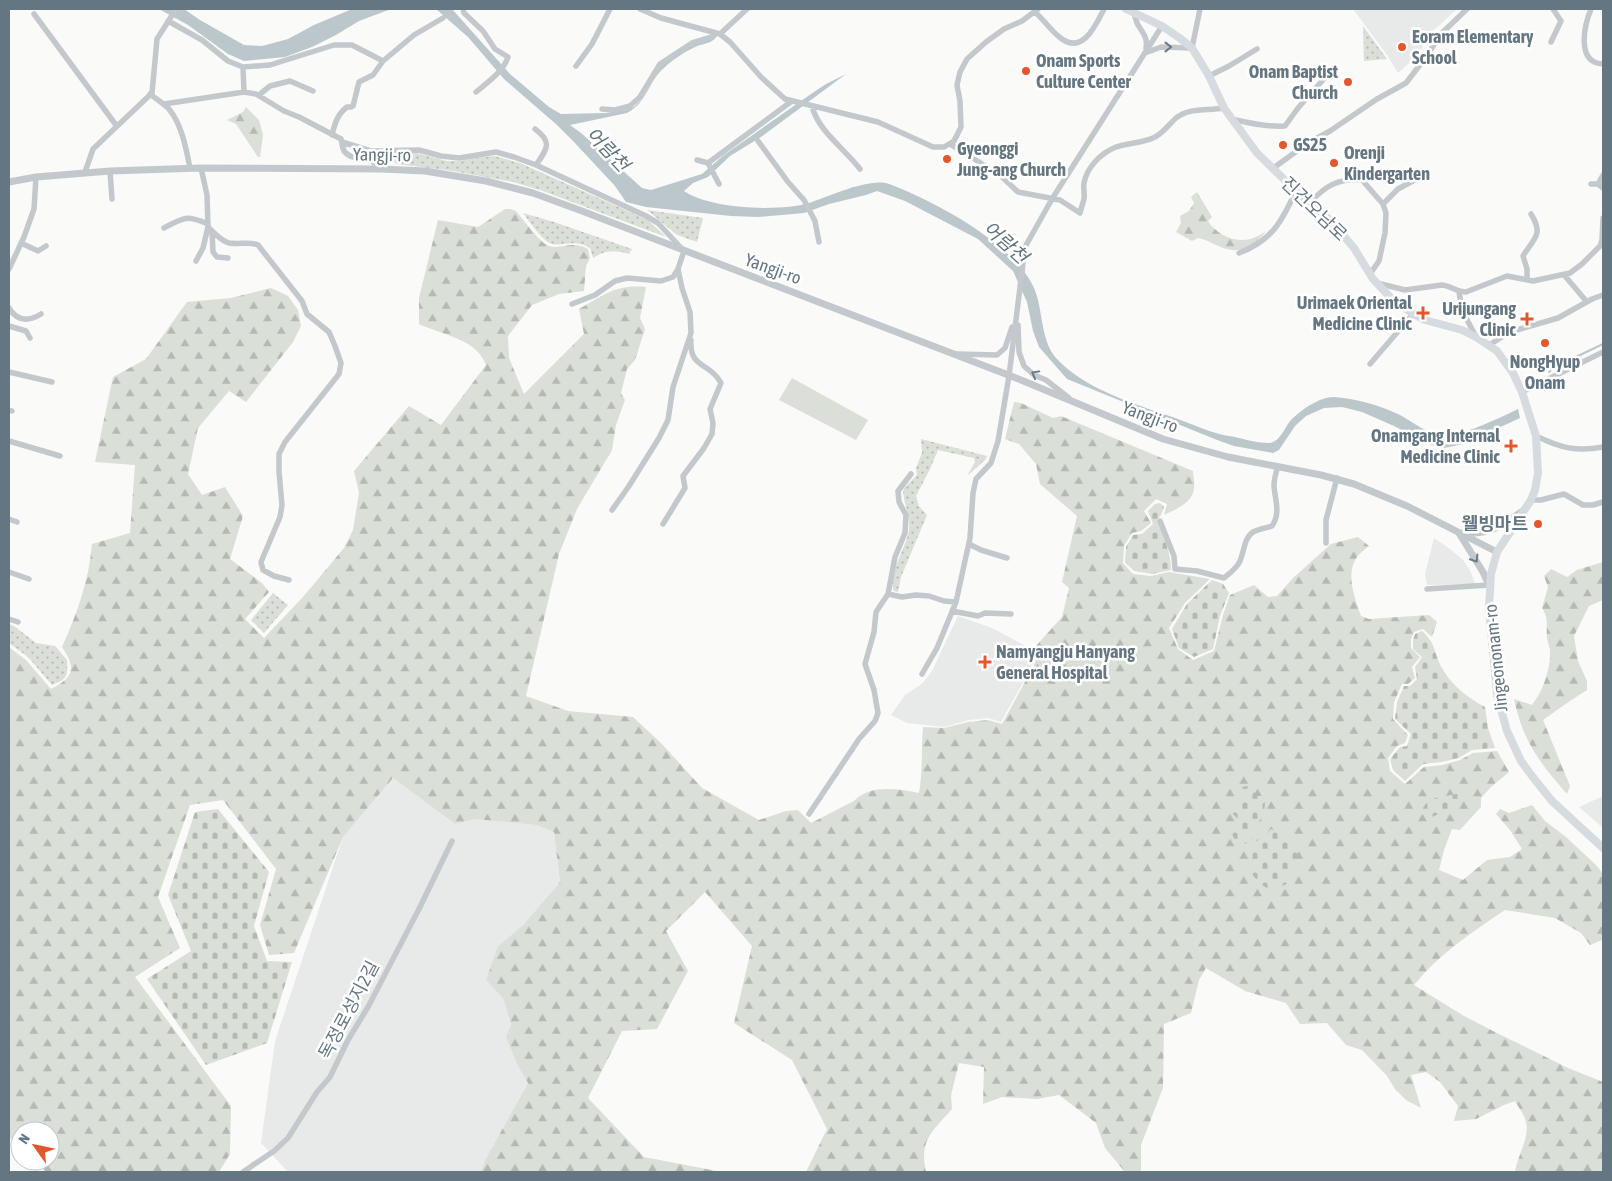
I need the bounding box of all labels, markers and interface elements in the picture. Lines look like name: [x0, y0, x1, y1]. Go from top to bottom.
place label: Eoram Elementary School: [1412, 26, 1534, 68]
marker: Eoram Elementary School: [1396, 41, 1408, 53]
one-way arrow: [1164, 42, 1172, 52]
place label: Onam Sports Culture Center: [1036, 50, 1132, 92]
place label: Onam Baptist Church: [1249, 61, 1339, 103]
marker: Onam Sports Culture Center: [1020, 65, 1032, 77]
marker: Onam Baptist Church: [1342, 76, 1354, 88]
water label: 어람천: [582, 122, 635, 177]
place label: GS25: [1293, 134, 1327, 155]
place label: Gyeonggi Jung-ang Church: [956, 138, 1066, 180]
marker: GS25: [1277, 139, 1289, 151]
place label: Orenji Kindergarten: [1344, 142, 1430, 184]
street label: Yangji-ro: [353, 143, 411, 166]
marker: Gyeonggi Jung-ang Church: [941, 153, 953, 165]
marker: Orenji Kindergarten: [1328, 157, 1340, 169]
street label: 진건오남로: [1277, 172, 1351, 245]
water label: 어람천: [979, 216, 1034, 269]
street label: Yangji-ro: [742, 249, 804, 288]
place label: Urimaek Oriental Medicine Clinic: [1297, 292, 1412, 334]
place label: Urijungang Clinic: [1442, 298, 1516, 340]
marker: Urimaek Oriental Medicine Clinic: [1416, 306, 1430, 320]
marker: Urijungang Clinic: [1520, 312, 1534, 326]
marker: NongHyup Onam: [1539, 337, 1551, 349]
place label: NongHyup Onam: [1510, 351, 1580, 393]
one-way arrow: [1032, 370, 1041, 380]
street label: Yangji-ro: [1119, 396, 1181, 437]
place label: Onamgang Internal Medicine Clinic: [1371, 425, 1500, 467]
marker: Onamgang Internal Medicine Clinic: [1504, 439, 1518, 453]
place label: 웰빙마트: [1462, 513, 1528, 534]
marker: 웰빙마트: [1532, 518, 1544, 530]
one-way arrow: [1468, 553, 1478, 562]
street label: Jingeononam-ro: [1479, 603, 1512, 713]
place label: Namyangju Hanyang General Hospital: [996, 641, 1135, 683]
marker: Namyangju Hanyang General Hospital: [978, 655, 992, 669]
street label: 독정로성지2길: [314, 957, 383, 1062]
north arrow: [10, 1121, 60, 1171]
text: N: [15, 1131, 33, 1147]

